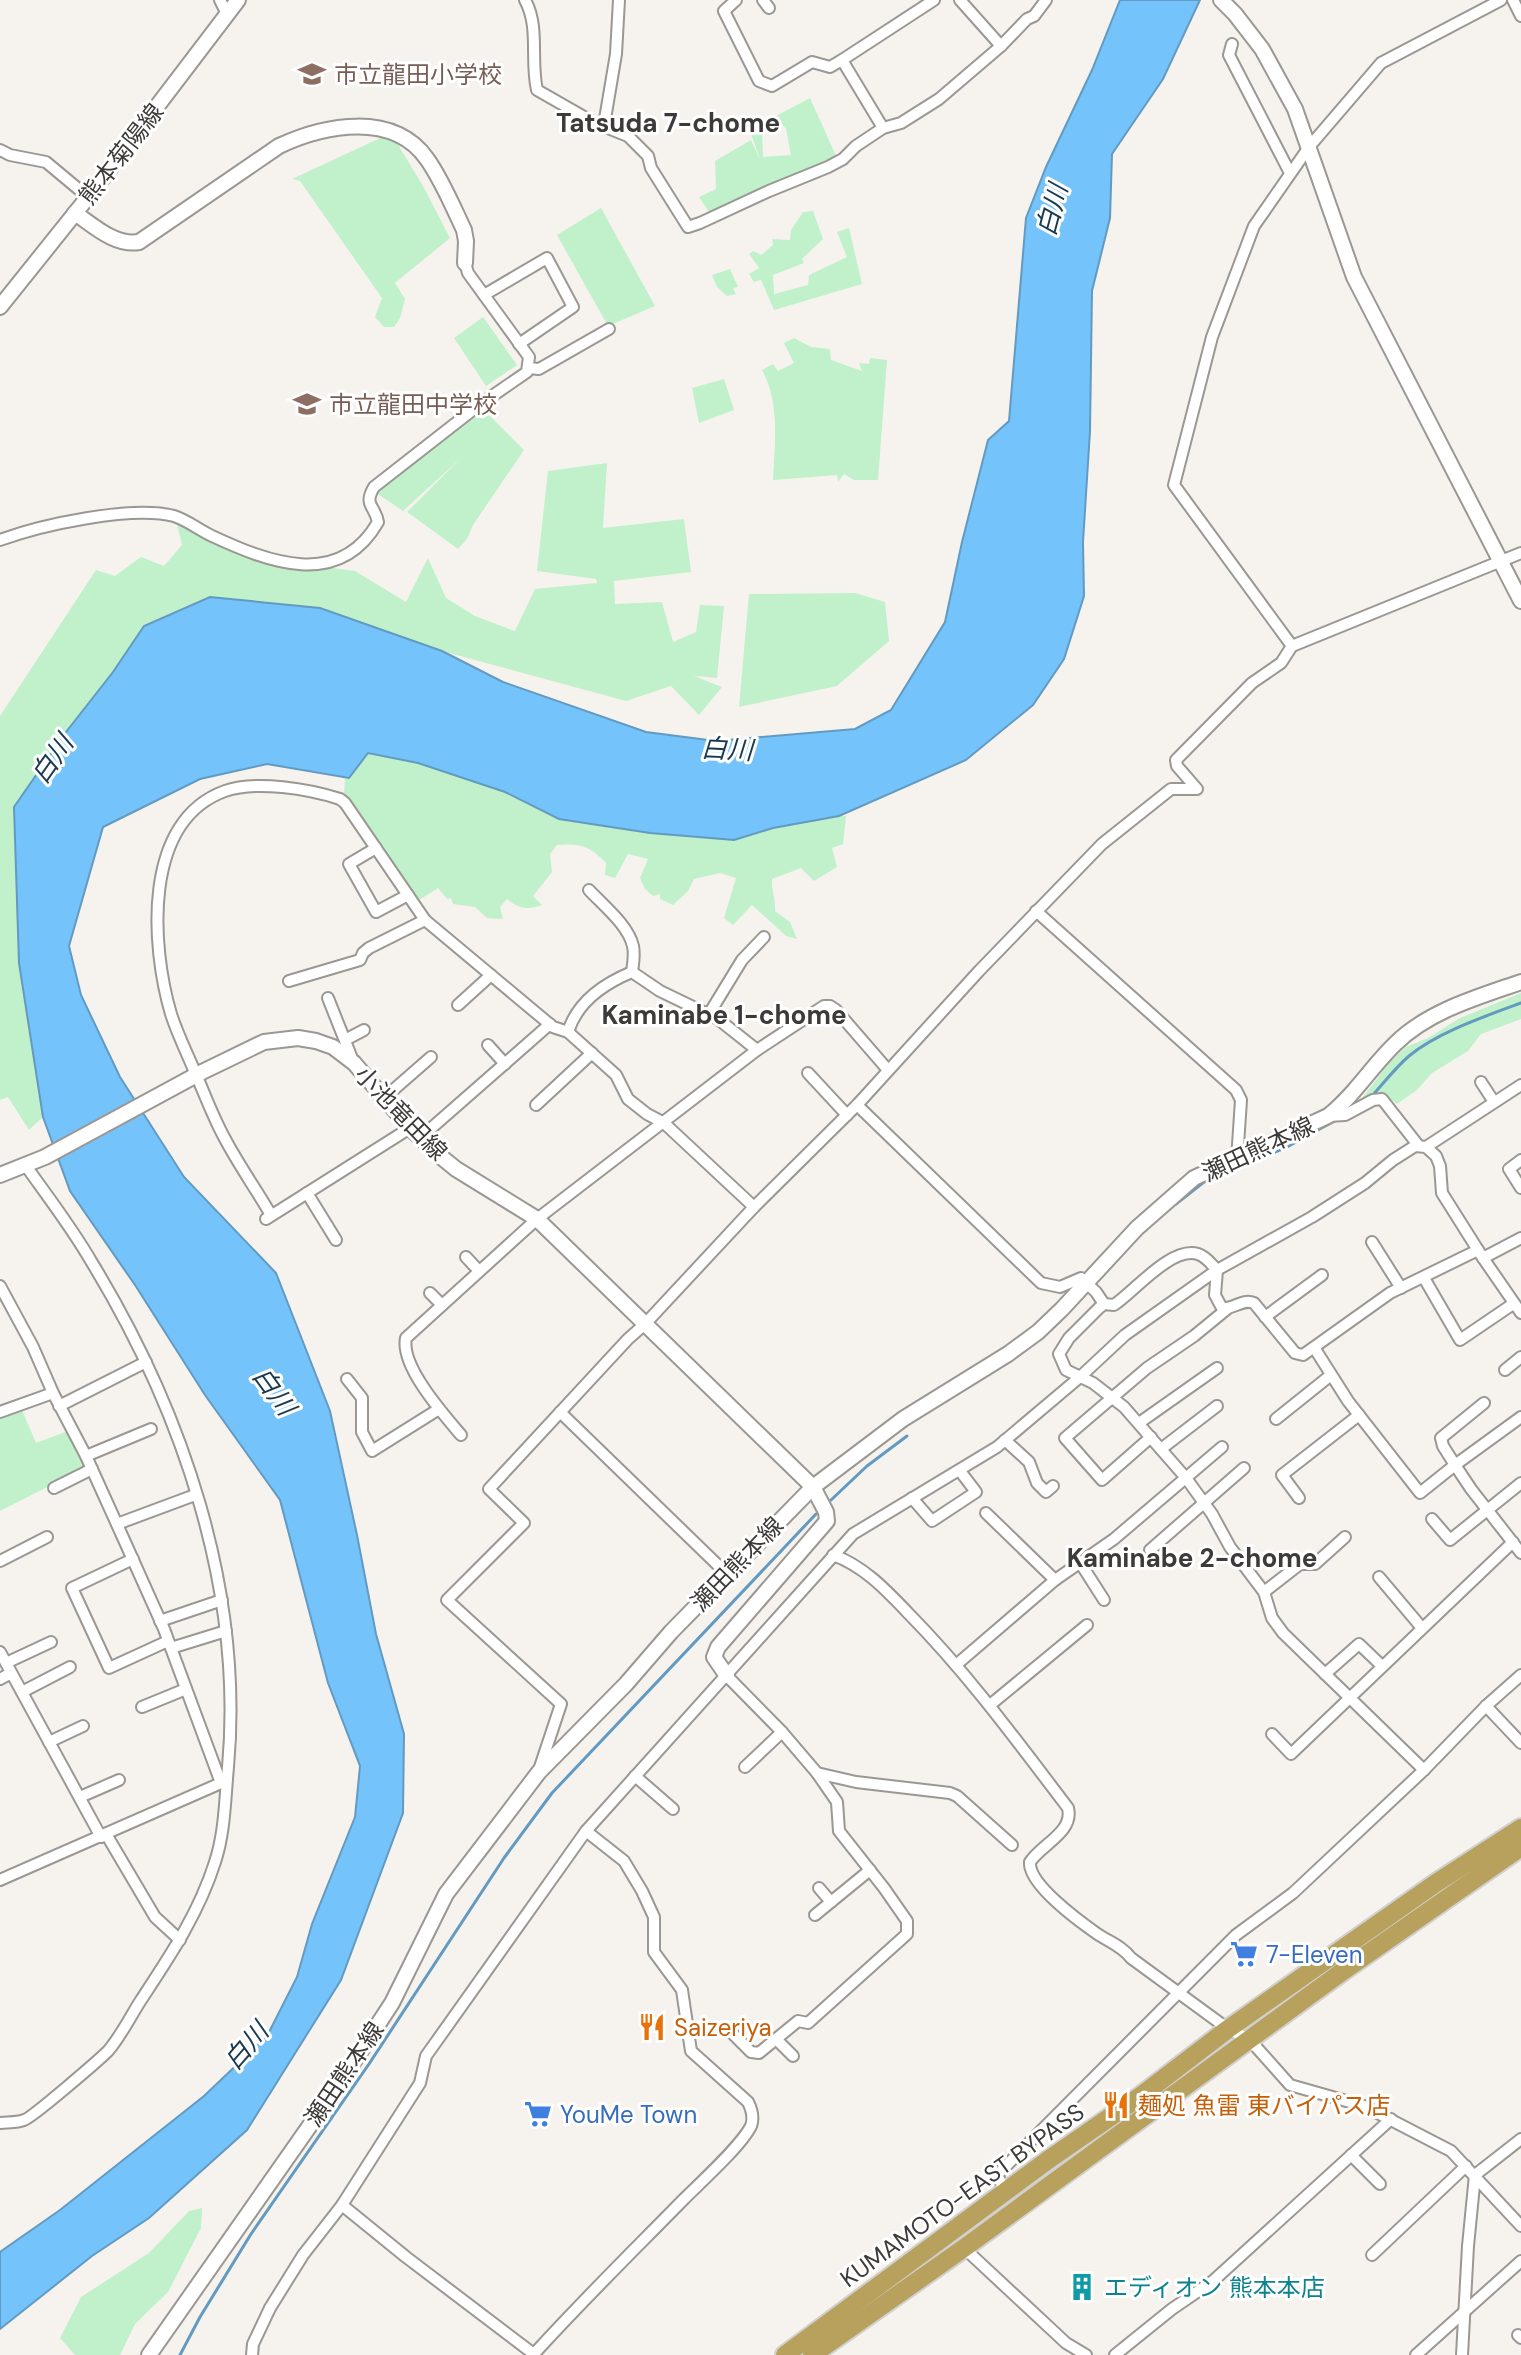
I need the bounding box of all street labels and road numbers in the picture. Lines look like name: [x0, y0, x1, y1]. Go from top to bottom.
street label: 熊本菊陽線: [72, 97, 170, 211]
street label: 小池竜田線: [348, 1059, 454, 1167]
street label: 瀬田熊本線: [1197, 1110, 1319, 1188]
street label: 瀬田熊本線: [684, 1510, 790, 1618]
street label: 瀬田熊本線: [298, 2016, 390, 2132]
street label: KUMAMOTO-EAST BYPASS: [834, 2096, 1090, 2294]

